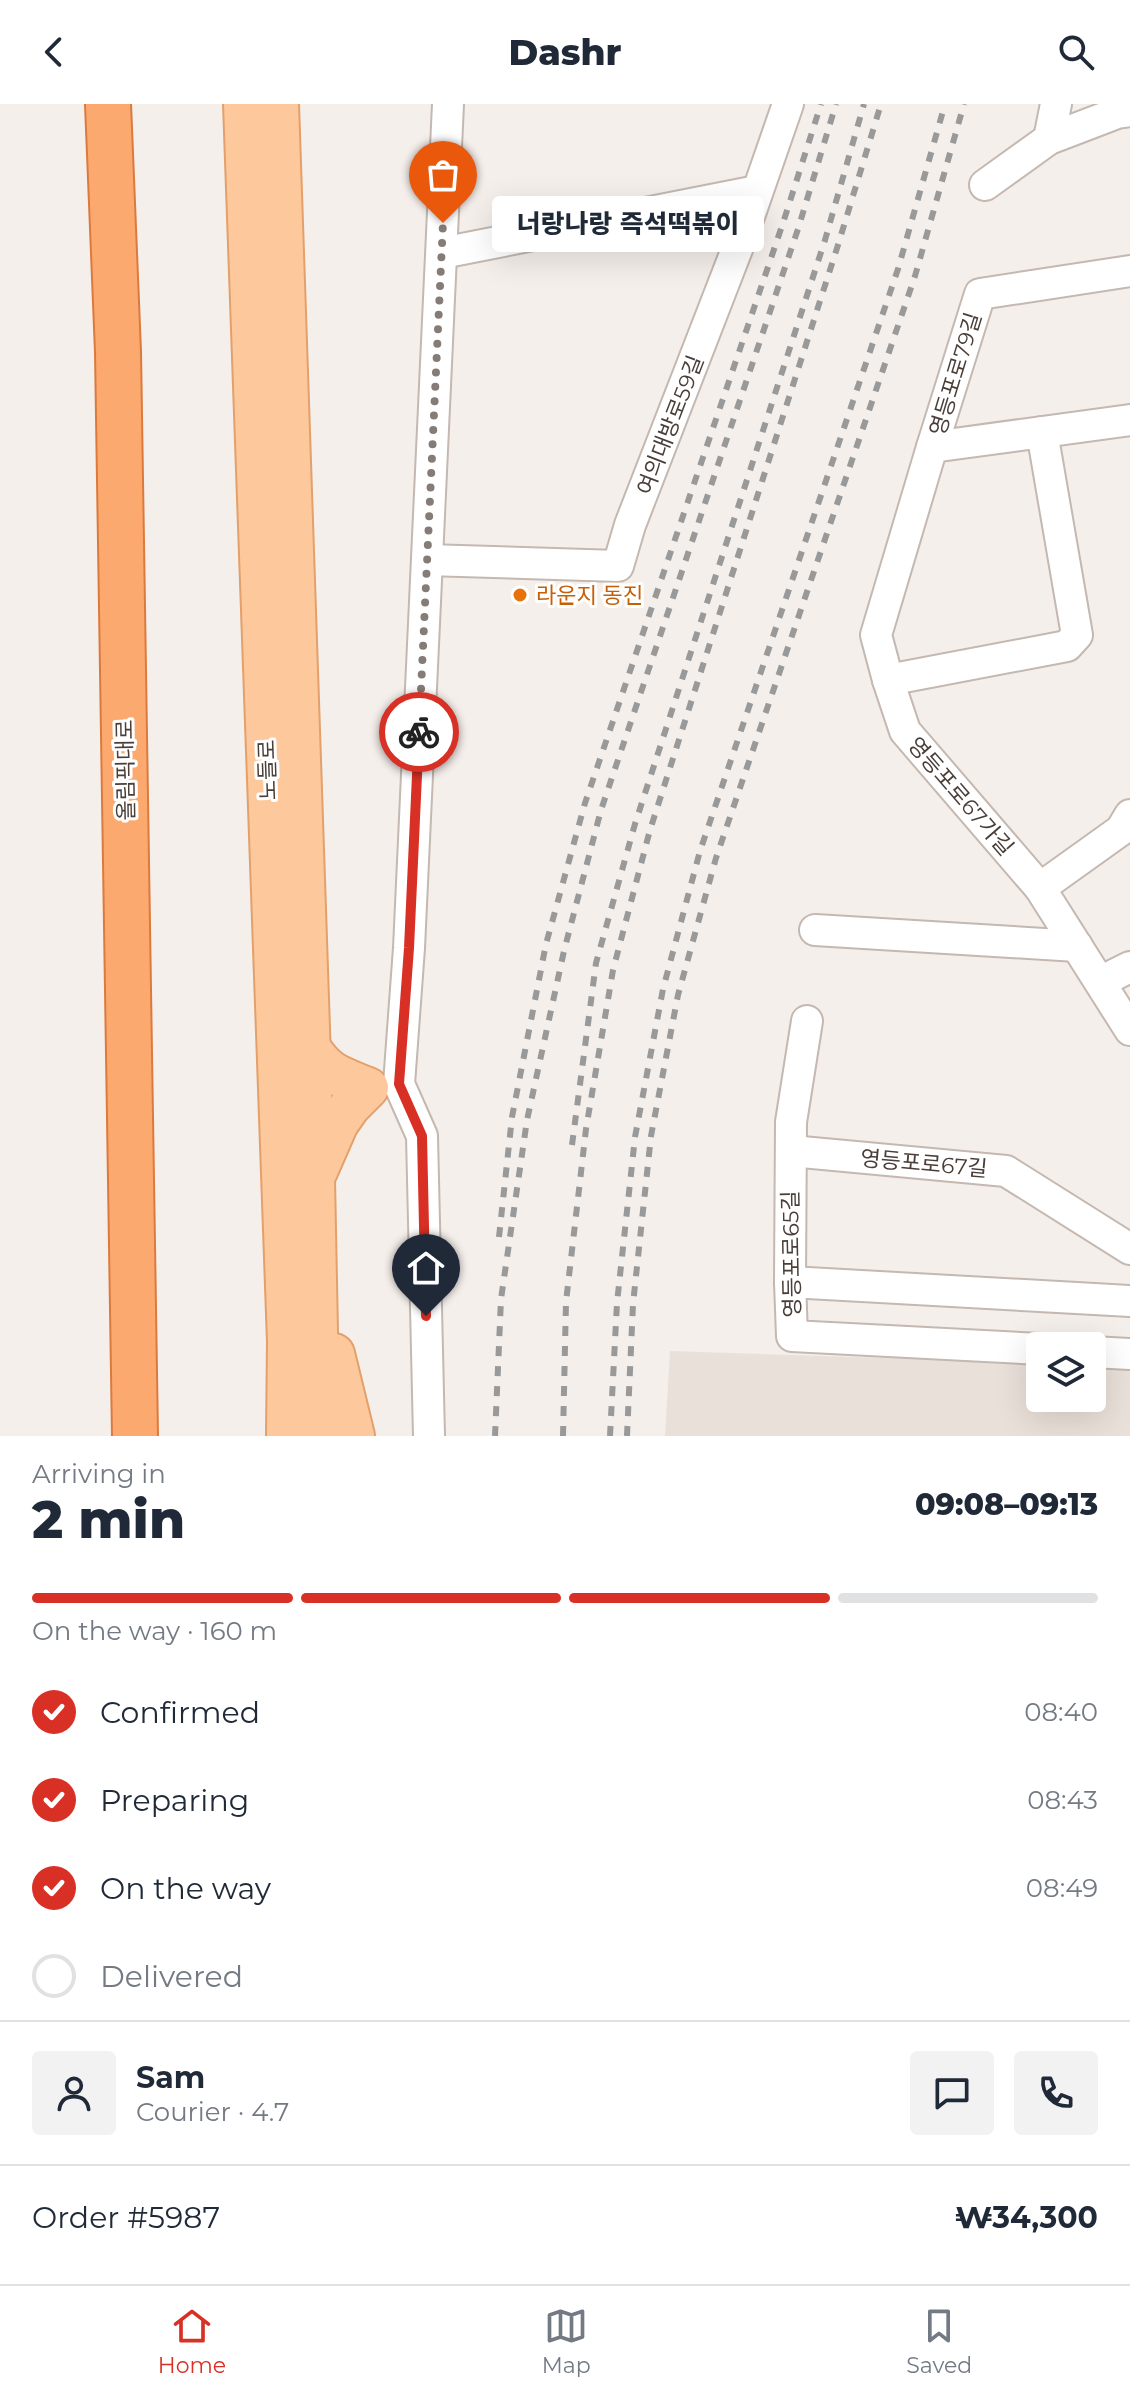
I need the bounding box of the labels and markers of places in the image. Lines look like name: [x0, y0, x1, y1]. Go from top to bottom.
pin: [409, 141, 477, 223]
callout: 너랑나랑 즉석떡볶이: [491, 195, 763, 251]
place label: 라운지 동진: [536, 582, 643, 609]
marker: 라운지 동진: [511, 586, 529, 604]
pin: [392, 1234, 460, 1316]

